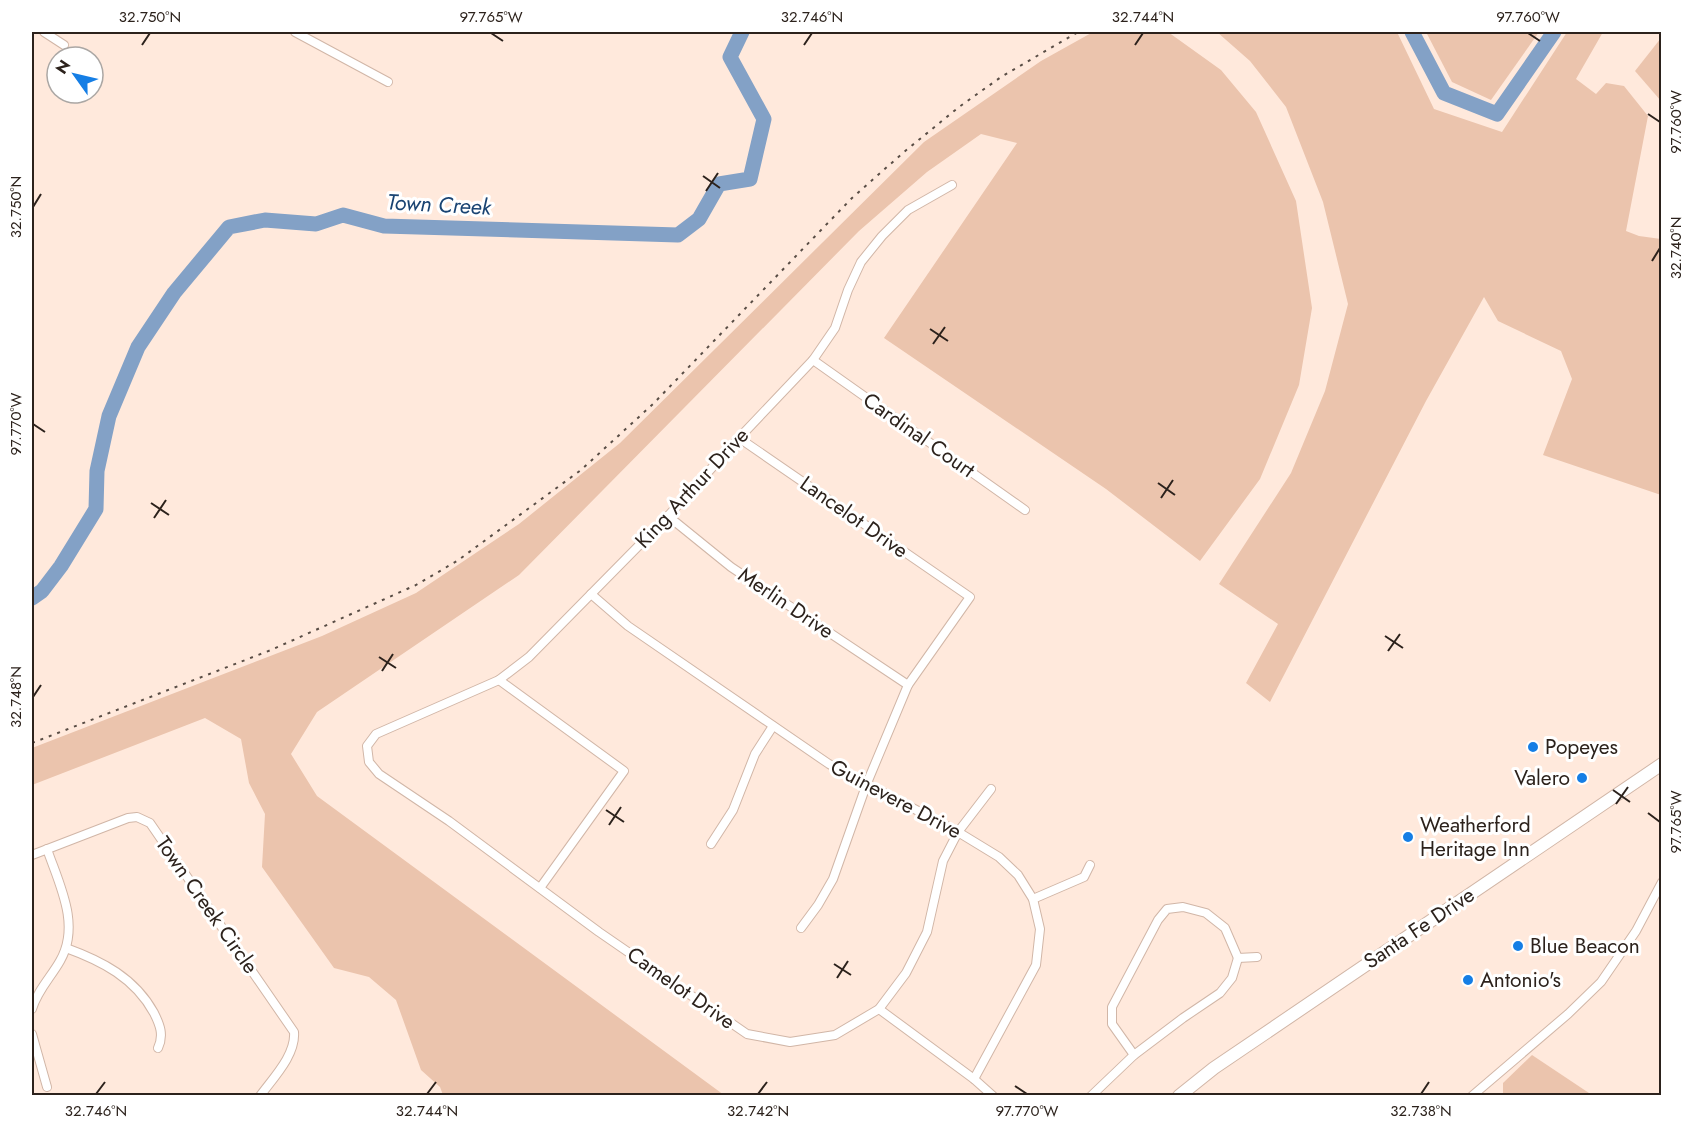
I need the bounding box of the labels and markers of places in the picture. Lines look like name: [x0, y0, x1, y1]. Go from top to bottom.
place label: Popeyes: [1545, 732, 1618, 762]
marker: Popeyes: [1526, 740, 1540, 754]
place label: Valero: [1514, 763, 1570, 793]
marker: Valero: [1575, 771, 1589, 785]
place label: Weatherford Heritage Inn: [1420, 810, 1531, 864]
marker: Weatherford Heritage Inn: [1401, 830, 1415, 844]
place label: Blue Beacon: [1530, 931, 1640, 961]
marker: Blue Beacon: [1511, 939, 1525, 953]
place label: Antonio's: [1480, 965, 1561, 995]
marker: Antonio's: [1461, 973, 1475, 987]

